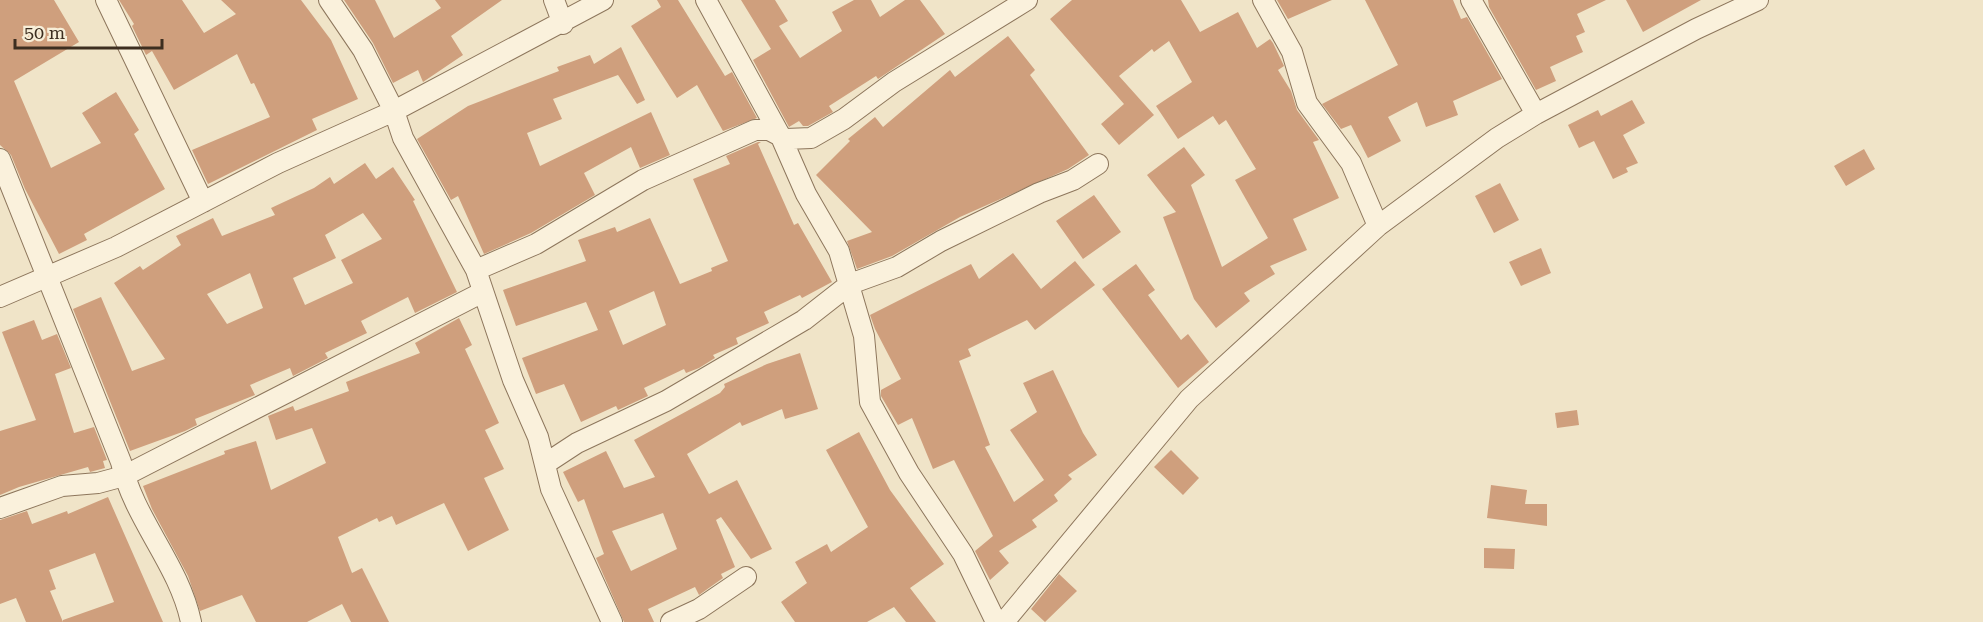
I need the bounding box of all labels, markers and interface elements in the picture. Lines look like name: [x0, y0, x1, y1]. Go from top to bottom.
scale bar: [15, 12, 162, 50]
text: 50 m: [24, 22, 65, 43]

